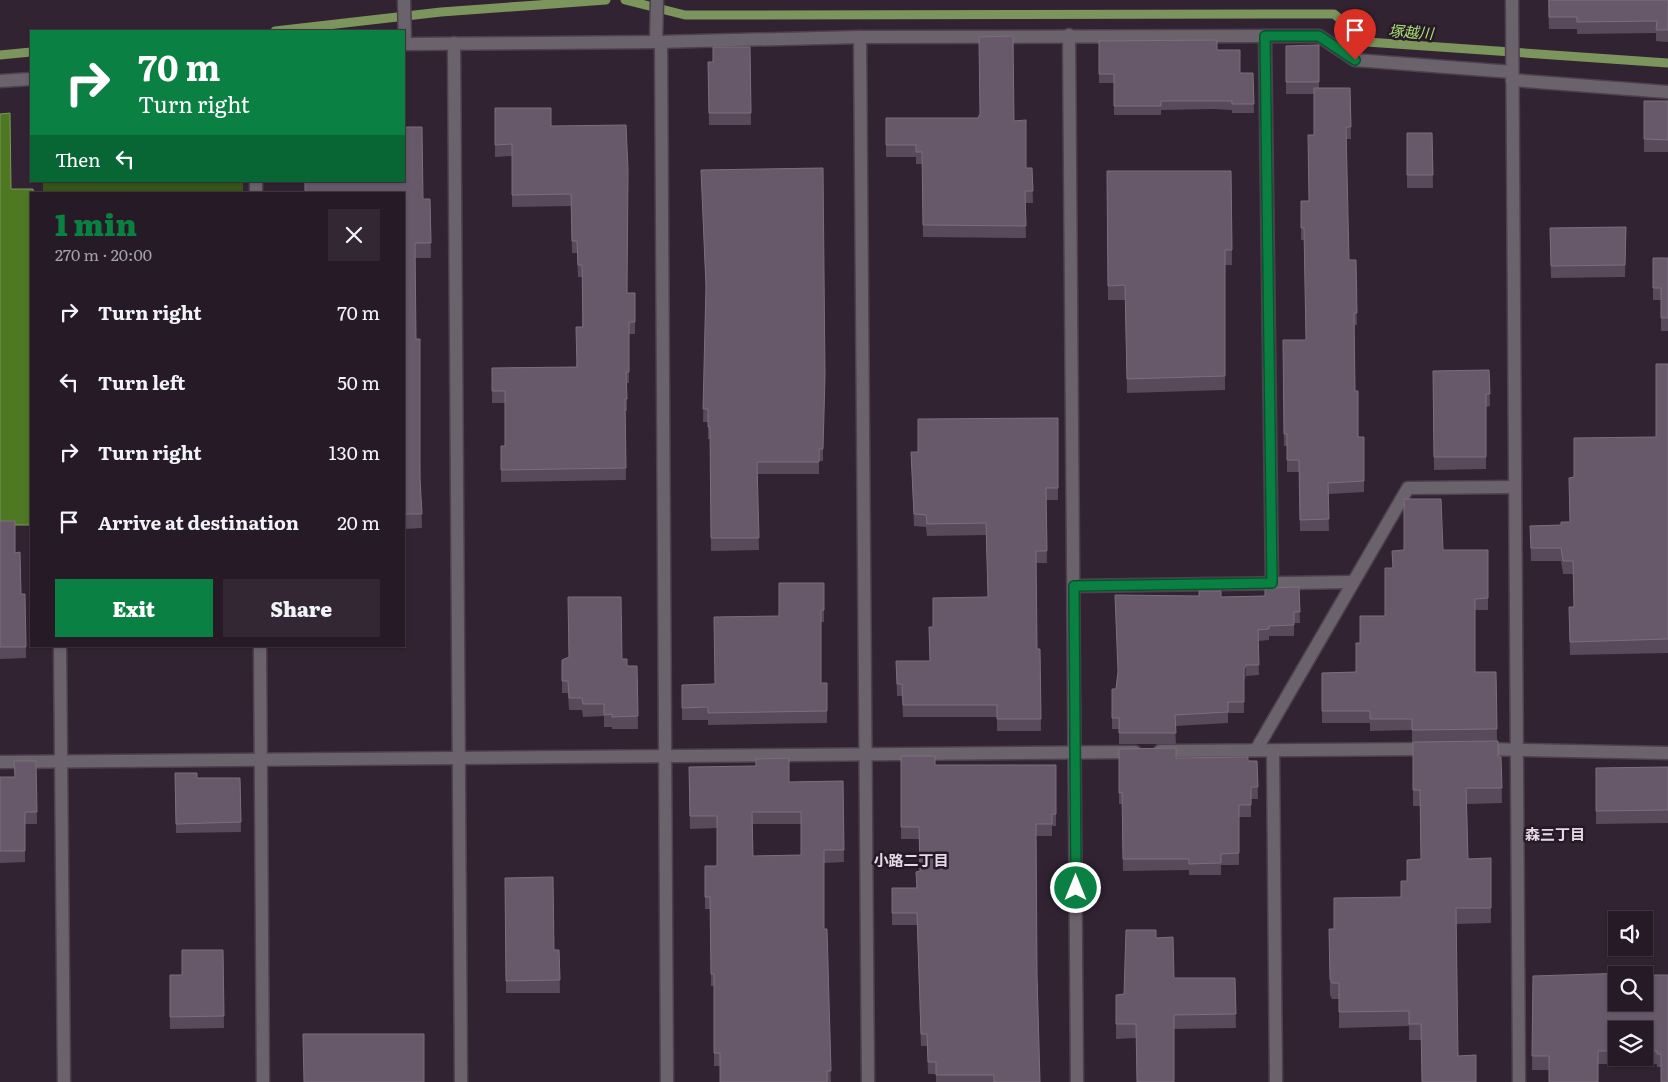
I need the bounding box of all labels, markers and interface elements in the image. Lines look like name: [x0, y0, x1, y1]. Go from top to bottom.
pin: [1334, 9, 1376, 60]
icon: arrive: [1341, 16, 1369, 44]
water label: 塚越川: [1388, 18, 1436, 44]
text: 70 m: [138, 40, 220, 92]
icon: right: [55, 50, 120, 115]
text: Turn right: [138, 87, 250, 120]
text: Then: [55, 145, 101, 173]
icon: left: [111, 145, 139, 173]
text: 1 min: [55, 201, 137, 245]
button: close: [328, 209, 380, 261]
text: 270 m · 20:00: [55, 242, 152, 266]
icon: right: [55, 298, 83, 326]
text: Turn right: [98, 298, 202, 326]
text: 70 m: [337, 298, 380, 326]
icon: left: [55, 368, 83, 396]
text: Turn left: [98, 368, 185, 396]
text: 50 m: [337, 368, 380, 396]
icon: right: [55, 438, 83, 466]
text: Turn right: [98, 438, 202, 466]
text: 130 m: [329, 438, 380, 466]
icon: arrive: [55, 508, 83, 536]
text: Arrive at destination: [98, 508, 299, 536]
text: 20 m: [337, 508, 380, 536]
button: Exit: [55, 579, 213, 637]
button: Share: [223, 579, 380, 637]
district label: 森三丁目: [1525, 822, 1585, 845]
district label: 小路二丁目: [873, 848, 949, 871]
position arrow: [1049, 861, 1101, 913]
map controls: [1608, 911, 1653, 1066]
button: sound: [1608, 911, 1653, 956]
button: search: [1608, 966, 1653, 1011]
button: layers: [1608, 1021, 1653, 1066]

